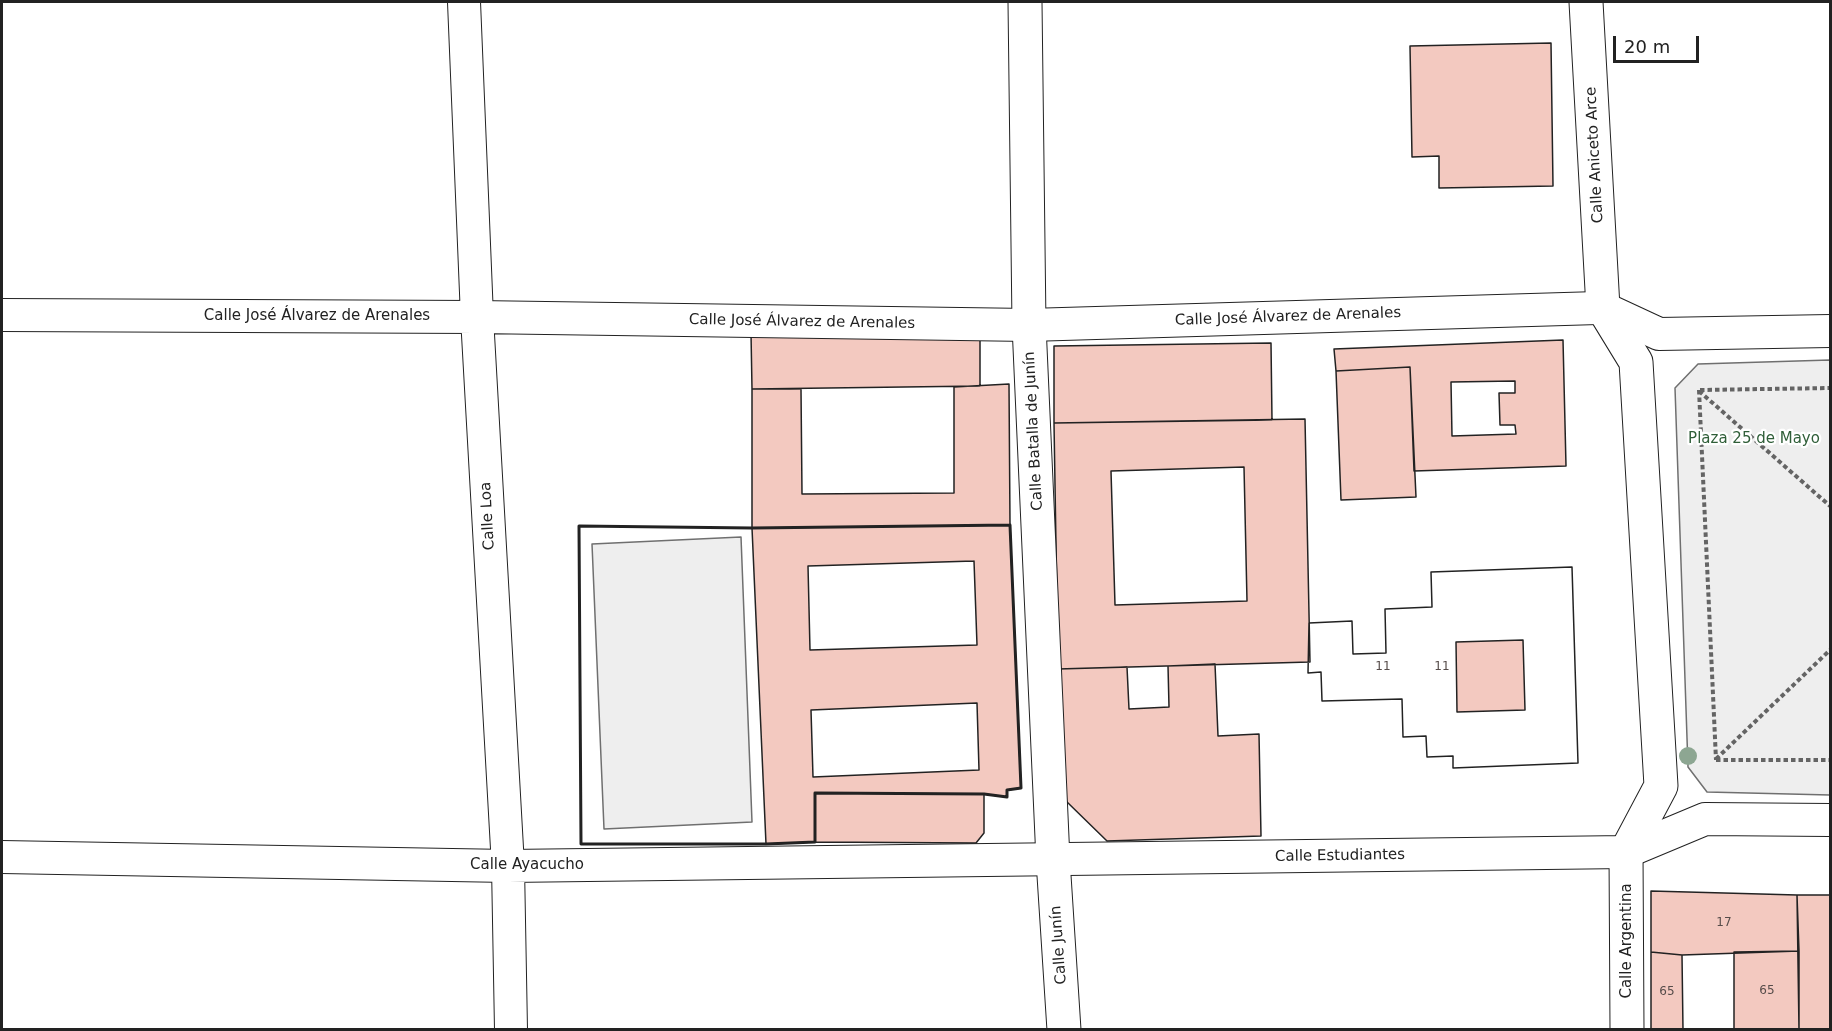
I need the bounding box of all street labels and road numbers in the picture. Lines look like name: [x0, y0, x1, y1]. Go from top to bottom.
street label: Calle Aniceto Arce: [1582, 86, 1608, 224]
street label: Calle José Álvarez de Arenales: [1175, 304, 1401, 330]
street label: Calle José Álvarez de Arenales: [204, 307, 430, 325]
street label: Calle José Álvarez de Arenales: [689, 311, 915, 333]
street label: Calle Batalla de Junín: [1021, 351, 1047, 511]
street label: Calle Loa: [477, 481, 499, 551]
street label: Calle Estudiantes: [1275, 846, 1405, 866]
street label: Calle Ayacucho: [470, 856, 584, 874]
street label: Calle Argentina: [1618, 883, 1636, 999]
street label: Calle Junín: [1047, 905, 1071, 985]

